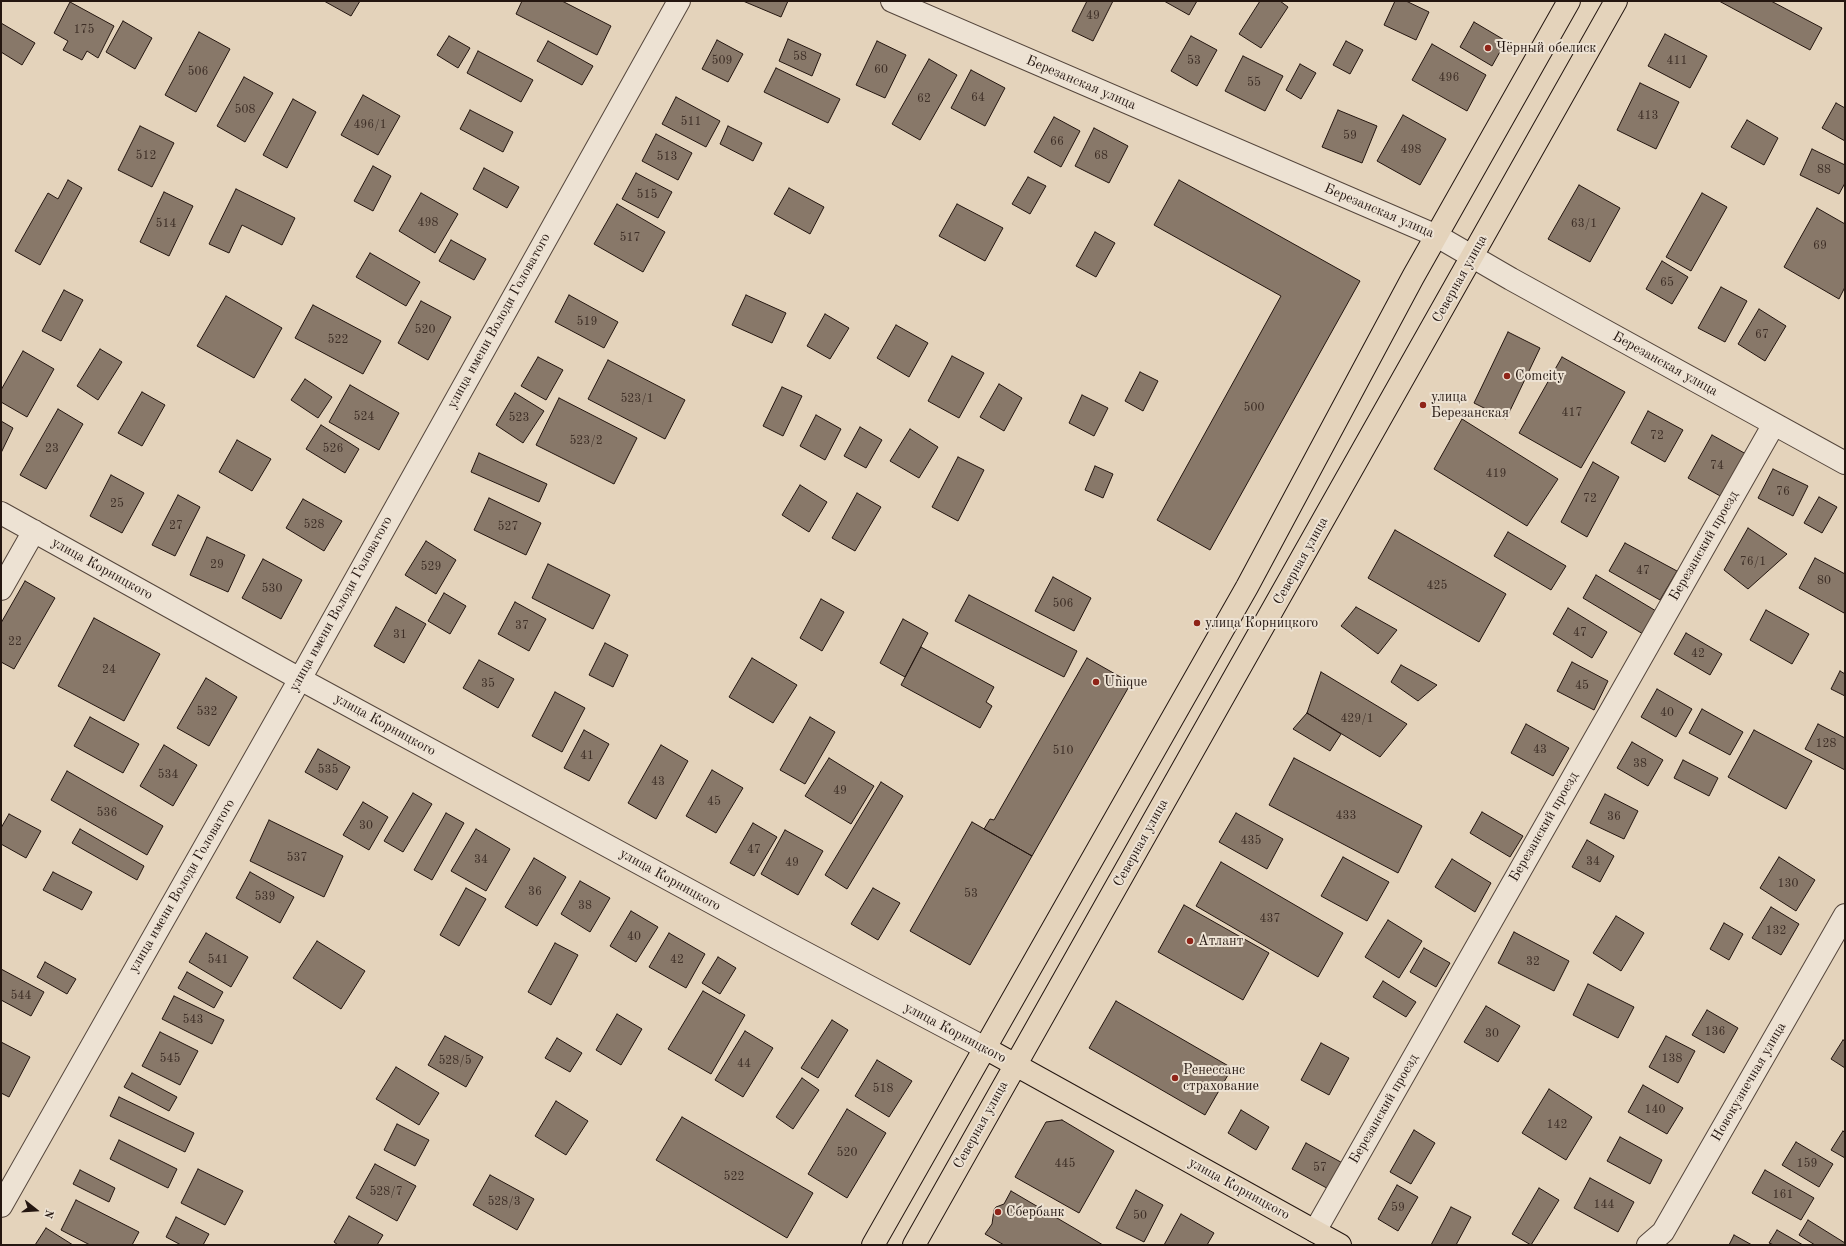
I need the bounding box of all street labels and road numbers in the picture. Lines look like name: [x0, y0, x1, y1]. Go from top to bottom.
street label: Березанская улица: [1024, 52, 1138, 114]
street label: Березанская улица: [1322, 180, 1436, 242]
street label: улица имени Володи Головатого: [444, 230, 554, 412]
street label: Северная улица: [1429, 232, 1491, 326]
street label: Березанская улица: [1609, 328, 1721, 400]
street label: Березанский проезд: [1666, 488, 1742, 604]
street label: улица имени Володи Головатого: [286, 513, 396, 695]
street label: Северная улица: [1270, 514, 1332, 608]
street label: улица Корницкого: [48, 534, 156, 604]
street label: улица Корницкого: [331, 690, 439, 760]
street label: Березанский проезд: [1506, 769, 1582, 885]
street label: улица имени Володи Головатого: [125, 796, 239, 976]
street label: Северная улица: [1110, 796, 1172, 890]
street label: улица Корницкого: [616, 845, 724, 915]
street label: улица Корницкого: [901, 999, 1009, 1067]
street label: Новокузнечная улица: [1708, 1019, 1790, 1145]
street label: Березанский проезд: [1346, 1051, 1422, 1167]
street label: Северная улица: [950, 1078, 1012, 1172]
street label: улица Корницкого: [1185, 1154, 1293, 1224]

